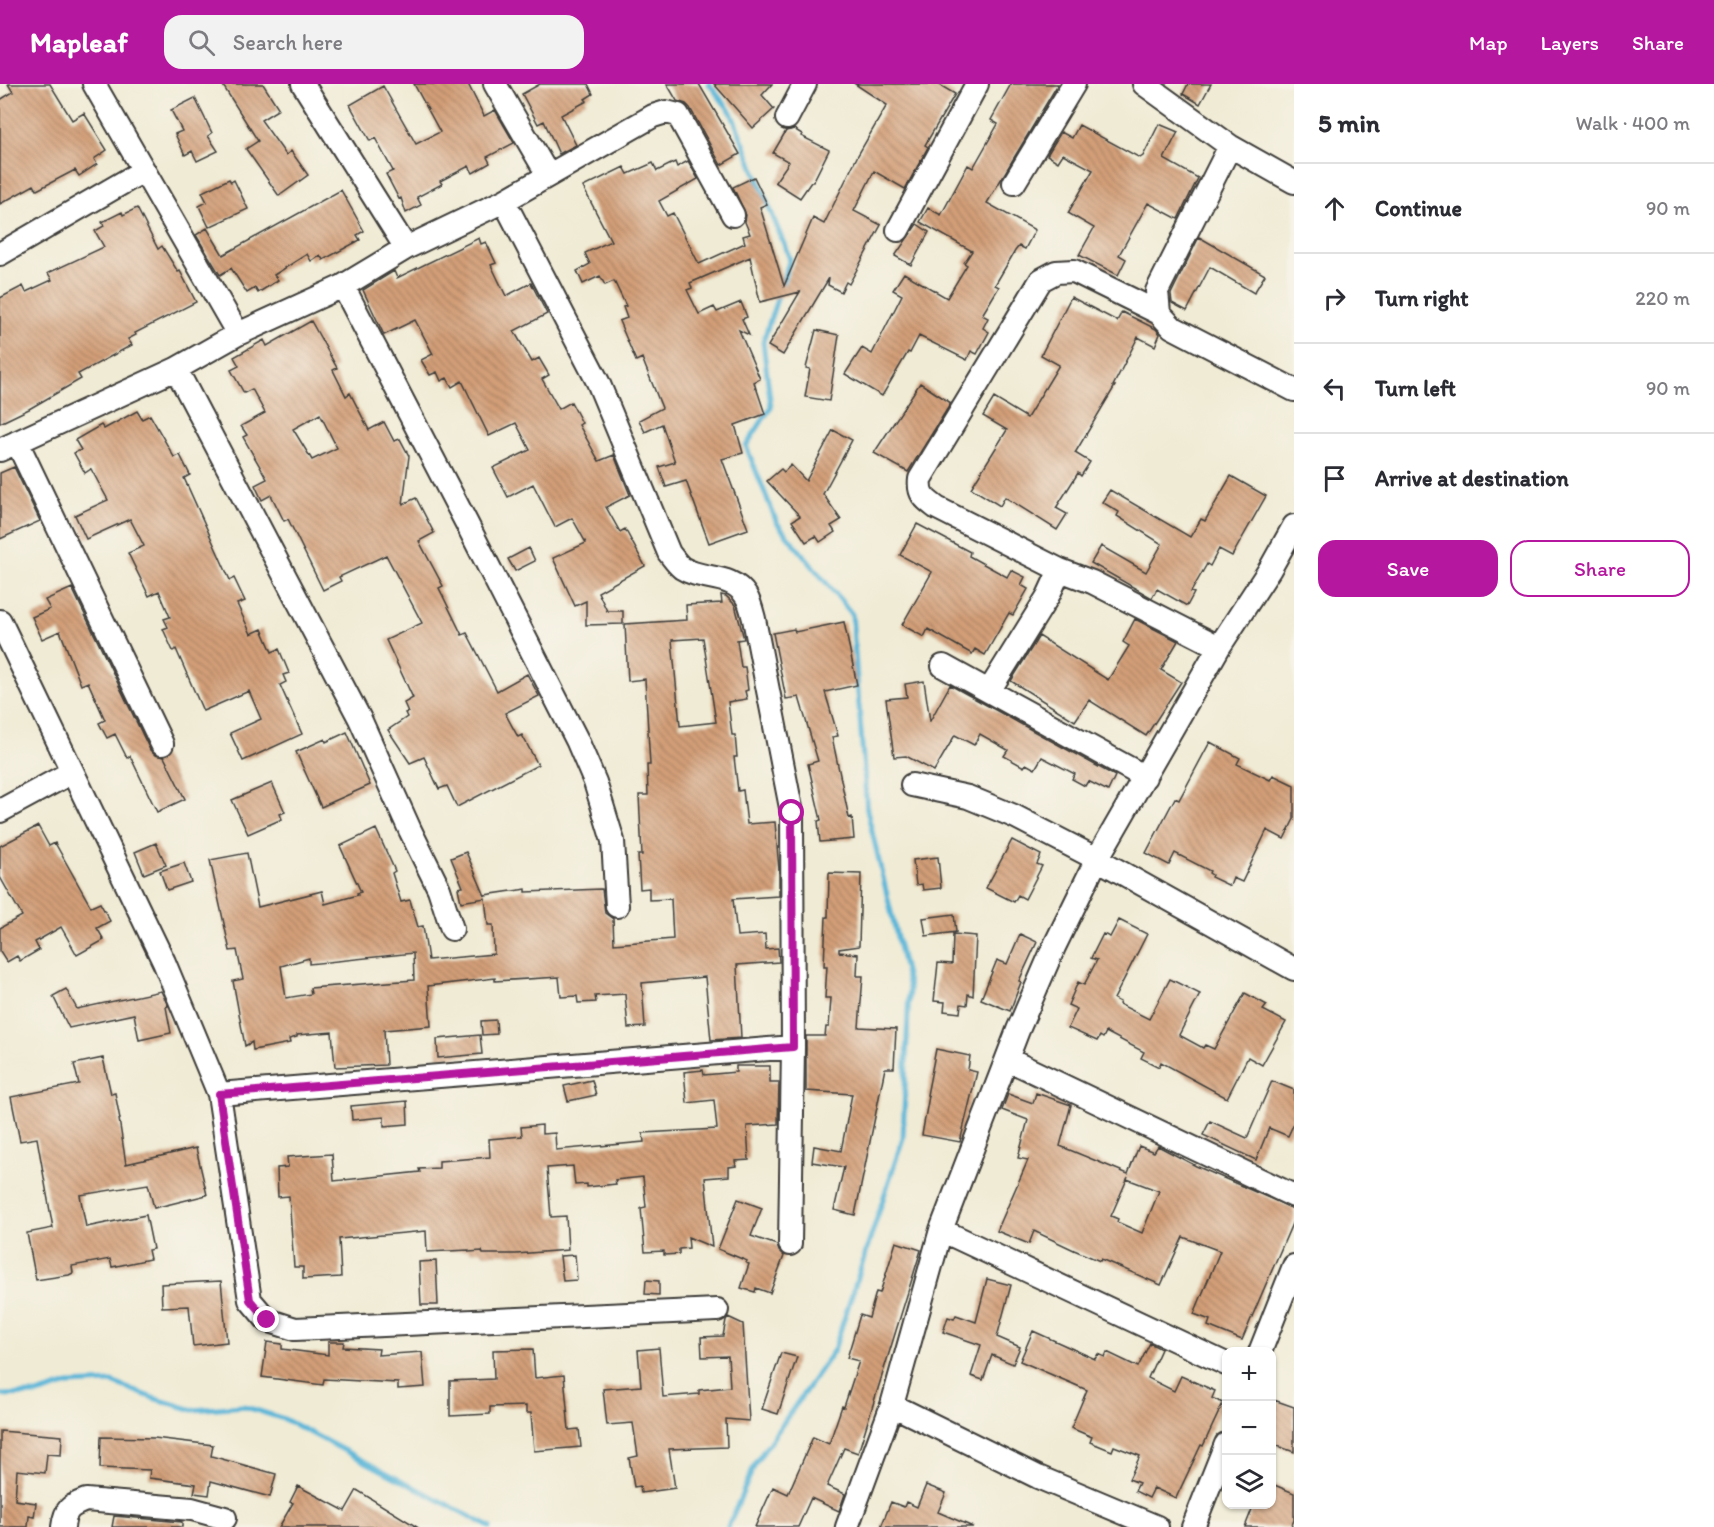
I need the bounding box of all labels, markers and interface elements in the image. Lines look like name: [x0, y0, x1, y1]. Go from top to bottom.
search box: [164, 15, 584, 69]
text: Mapleaf: [30, 25, 128, 59]
icon: search: [185, 26, 218, 59]
text: Search here: [233, 29, 343, 56]
text: Map: [1469, 30, 1508, 55]
text: Layers: [1541, 30, 1599, 55]
text: Share: [1632, 30, 1684, 55]
text: 5 min: [1318, 107, 1380, 139]
text: Walk · 400 m: [1576, 111, 1690, 135]
icon: ahead: [1318, 192, 1351, 225]
text: Continue: [1375, 195, 1462, 222]
text: 90 m: [1646, 196, 1690, 220]
icon: right: [1318, 282, 1351, 315]
text: Turn right: [1375, 285, 1469, 312]
text: 220 m: [1635, 286, 1690, 310]
icon: left: [1318, 372, 1351, 405]
text: Turn left: [1375, 375, 1456, 402]
text: 90 m: [1646, 376, 1690, 400]
icon: arrive: [1318, 462, 1351, 495]
text: Arrive at destination: [1375, 465, 1569, 492]
button: Save: [1318, 540, 1498, 597]
button: Share: [1510, 540, 1690, 597]
route start: [778, 799, 804, 825]
route end: [253, 1306, 279, 1332]
map controls: [1222, 1347, 1276, 1509]
button: +: [1222, 1347, 1276, 1401]
button: −: [1222, 1401, 1276, 1455]
button: layers: [1222, 1455, 1276, 1509]

